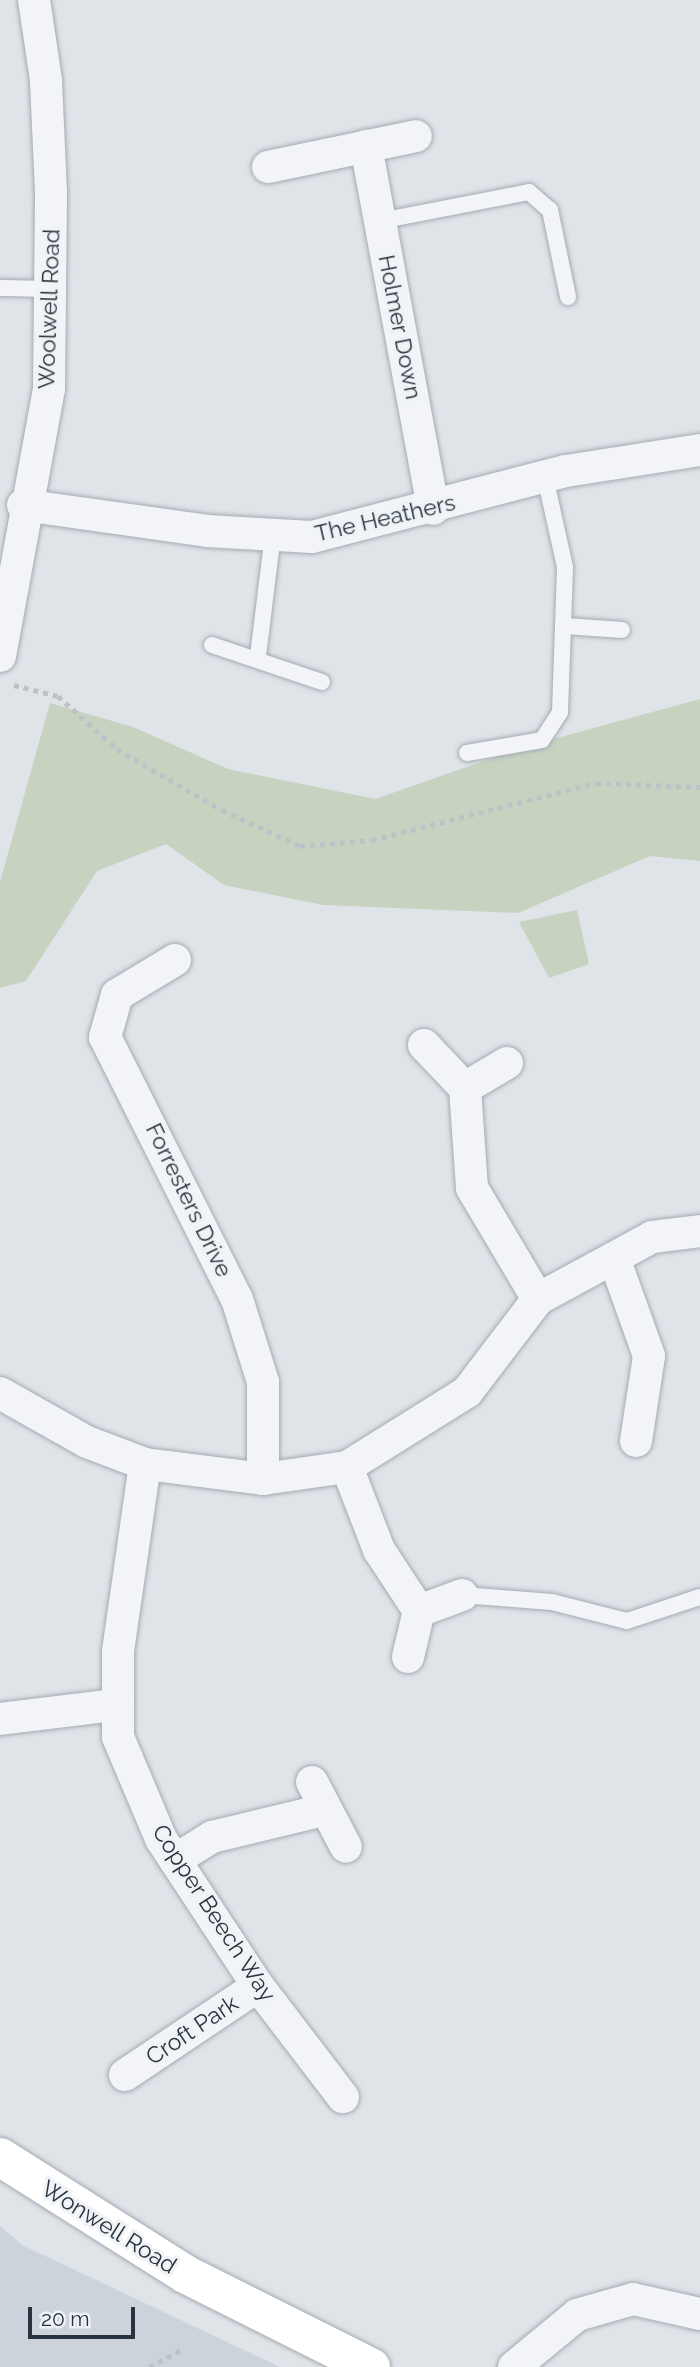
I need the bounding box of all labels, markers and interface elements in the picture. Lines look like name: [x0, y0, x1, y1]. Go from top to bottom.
street label: Woolwell Road: [32, 228, 66, 390]
street label: Holmer Down: [372, 252, 428, 402]
street label: The Heathers: [312, 488, 458, 548]
street label: Forresters Drive: [140, 1119, 238, 1281]
street label: Copper Beech Way: [146, 1819, 282, 2007]
street label: Croft Park: [141, 1989, 243, 2071]
street label: Wonwell Road: [36, 2174, 182, 2280]
scale bar: [32, 2294, 138, 2338]
text: 20 m: [41, 2306, 89, 2331]

